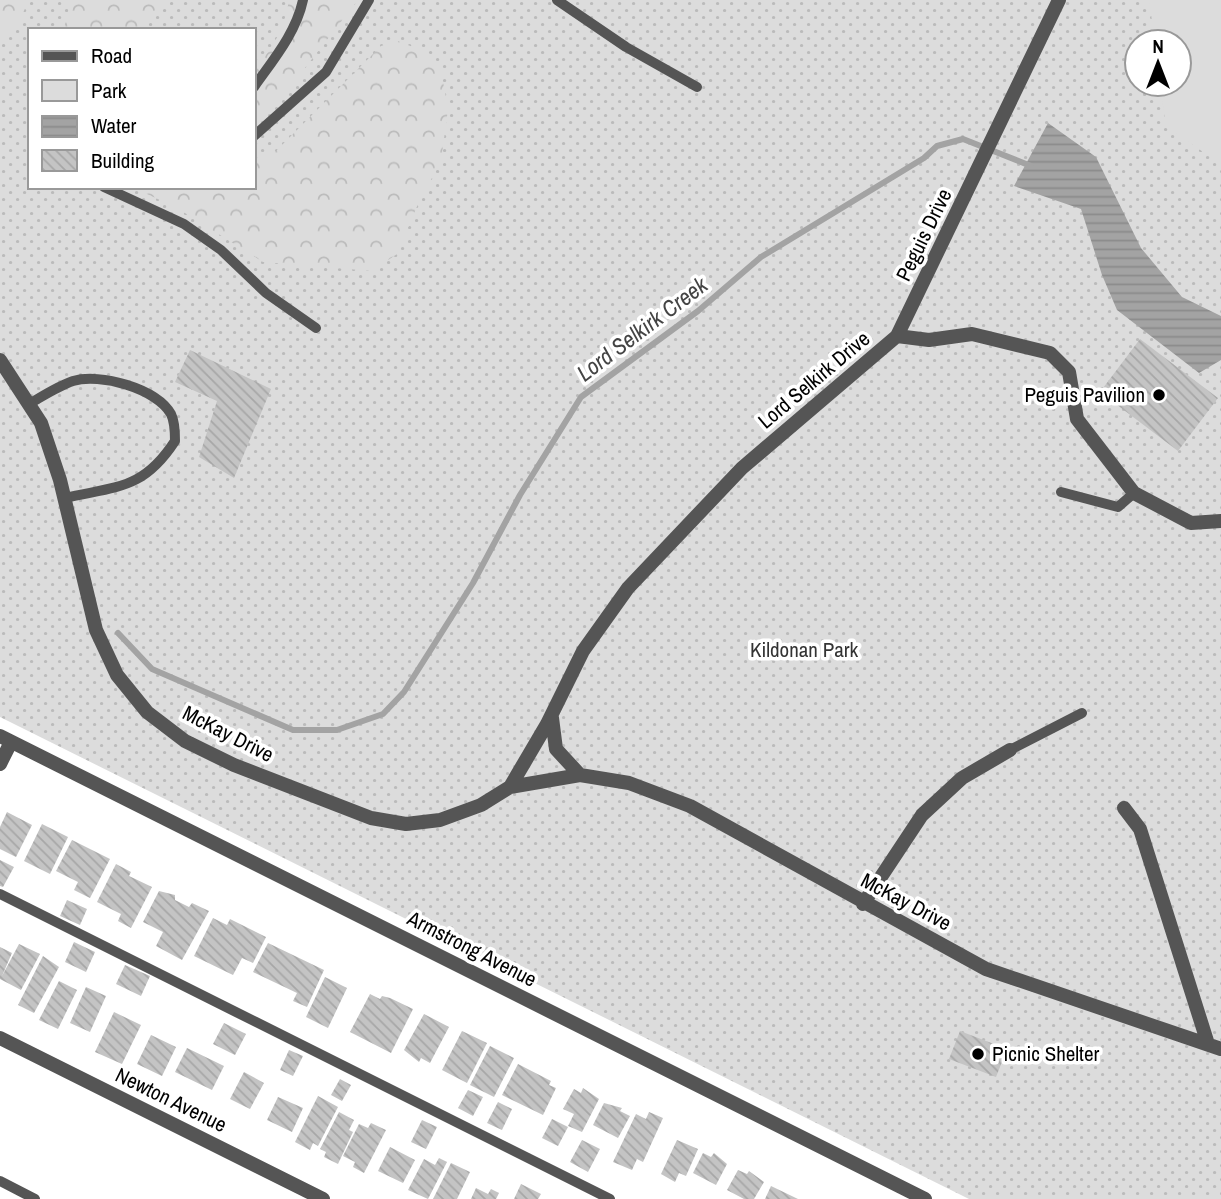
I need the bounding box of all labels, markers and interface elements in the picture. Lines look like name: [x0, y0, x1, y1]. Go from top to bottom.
legend: [28, 28, 256, 189]
north arrow: [1123, 28, 1193, 98]
text: N: [1152, 33, 1164, 59]
text: Road: [91, 41, 132, 70]
text: Park: [91, 76, 127, 105]
text: Water: [91, 111, 137, 140]
text: Building: [91, 146, 155, 175]
street label: Peguis Drive: [889, 184, 958, 286]
water label: Lord Selkirk Creek: [570, 268, 715, 388]
street label: Lord Selkirk Drive: [752, 324, 876, 435]
place label: Peguis Pavilion: [1024, 380, 1145, 409]
marker: Peguis Pavilion: [1151, 387, 1167, 403]
park label: Kildonan Park: [750, 635, 858, 664]
street label: McKay Drive: [178, 698, 279, 769]
street label: McKay Drive: [856, 866, 957, 937]
street label: Armstrong Avenue: [402, 903, 542, 994]
place label: Picnic Shelter: [992, 1039, 1099, 1068]
marker: Picnic Shelter: [970, 1046, 986, 1062]
street label: Newton Avenue: [111, 1060, 232, 1139]

